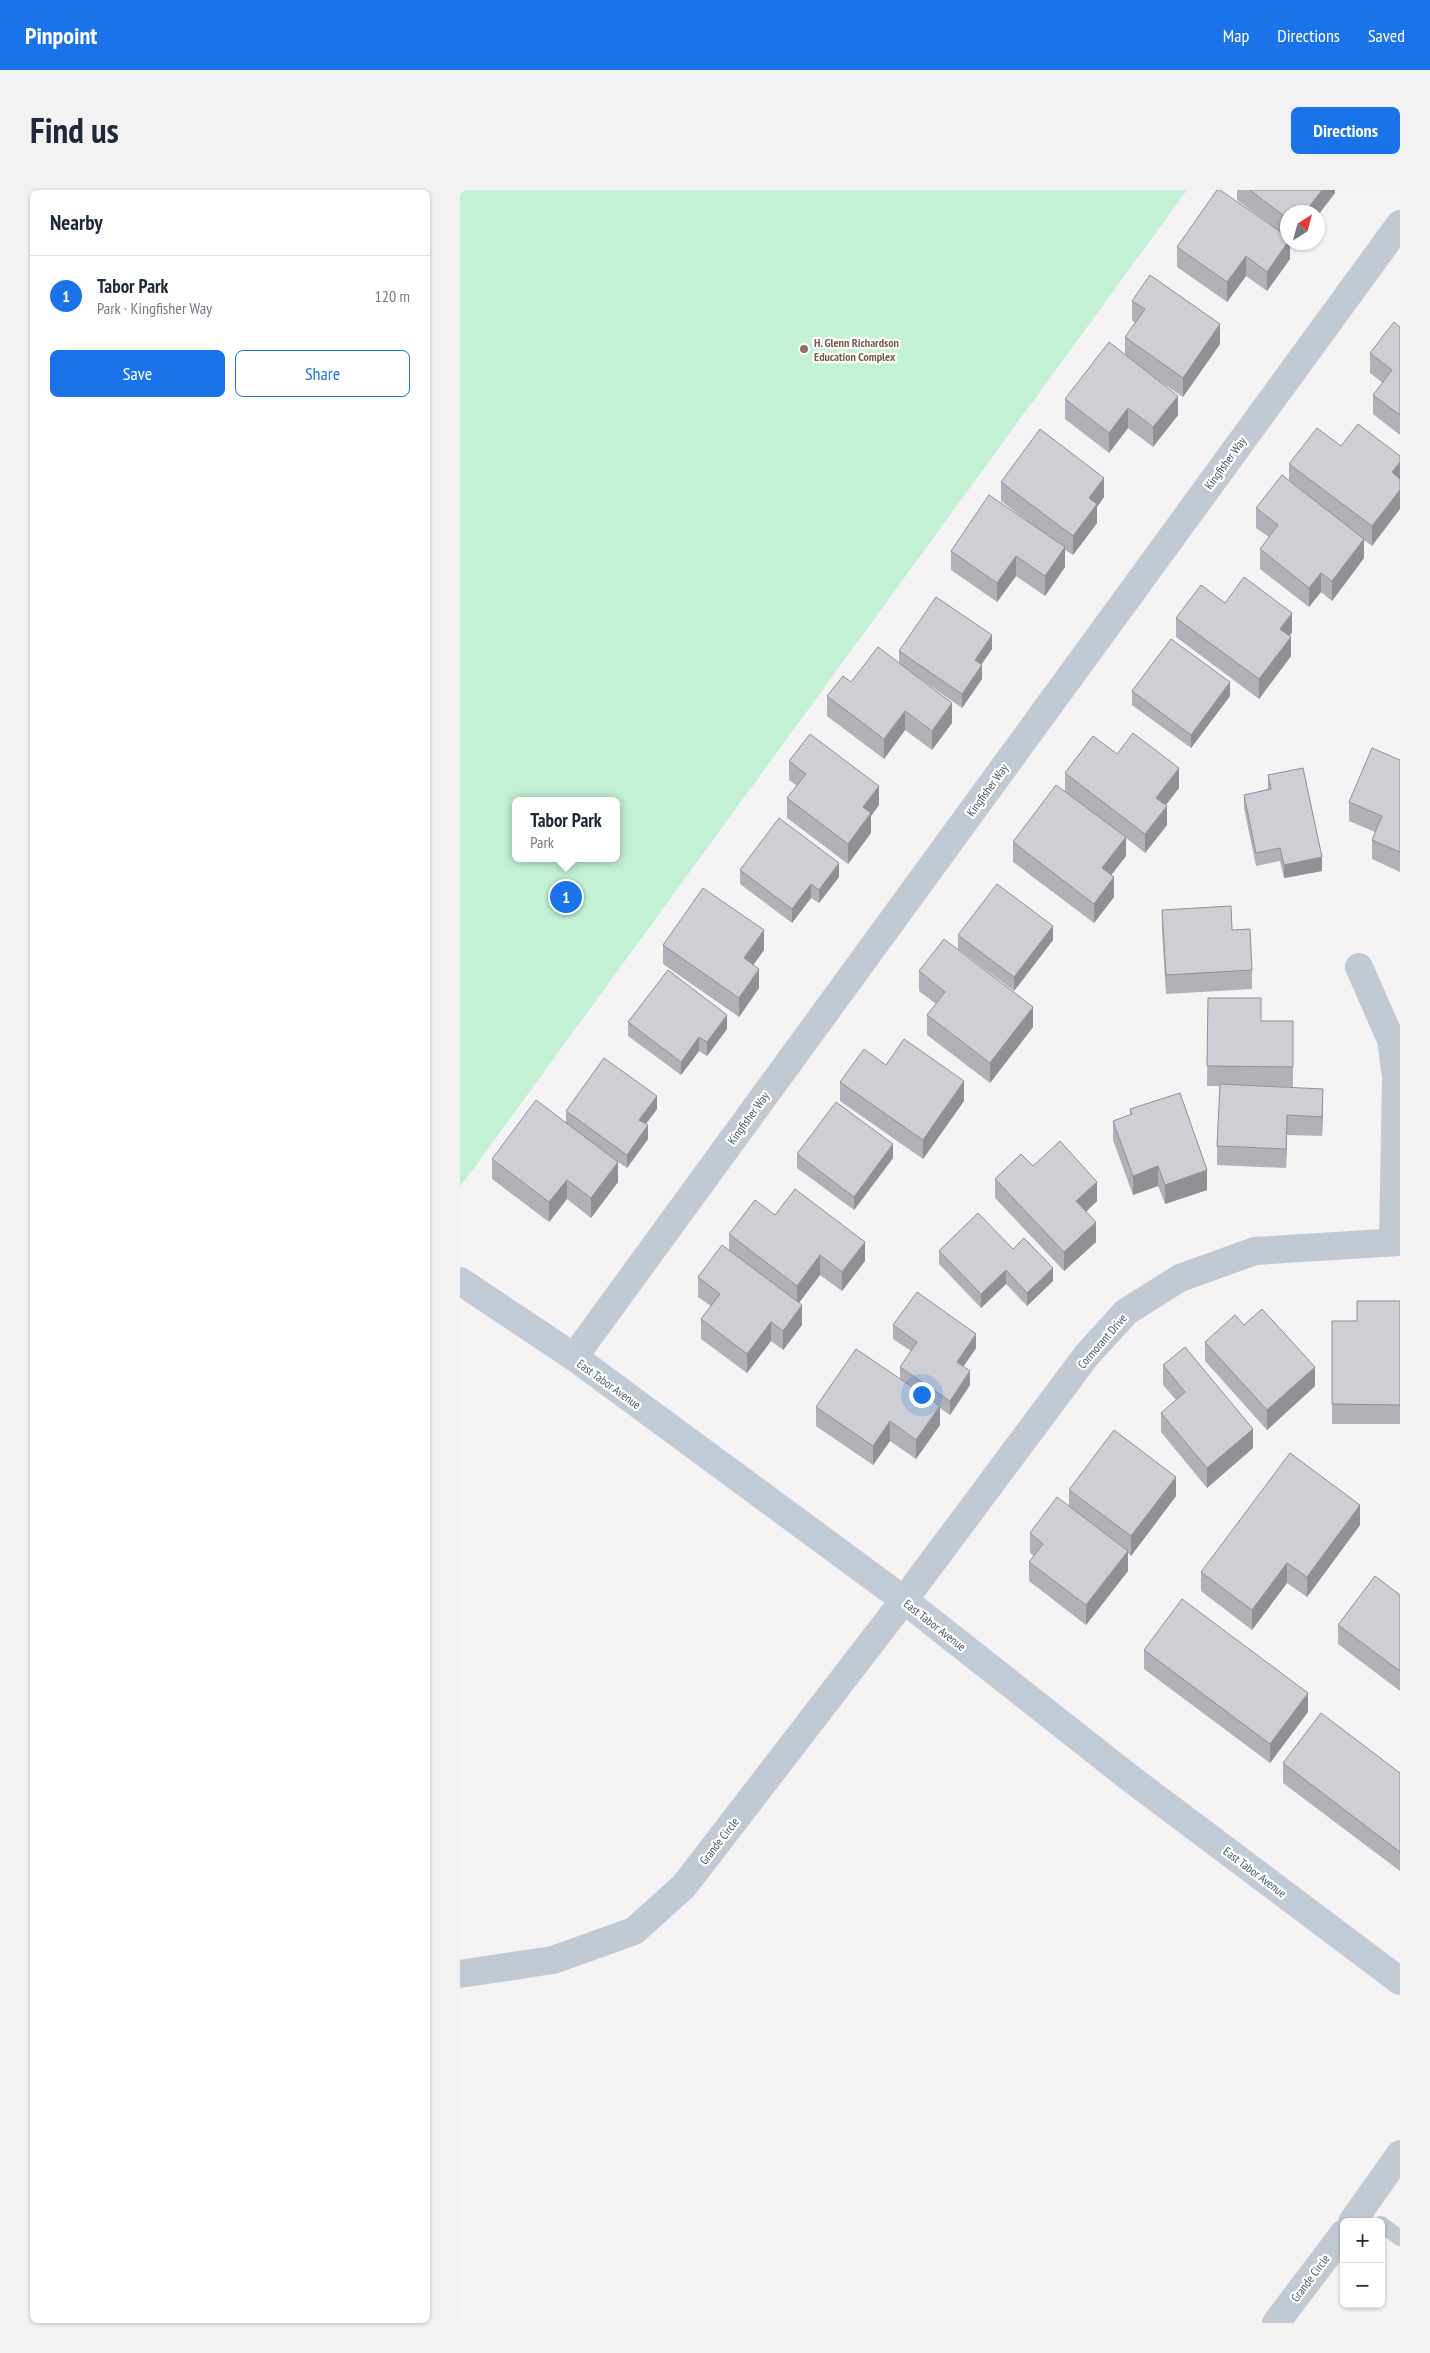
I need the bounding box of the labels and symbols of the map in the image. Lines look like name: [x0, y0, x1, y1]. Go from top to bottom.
north arrow: [1280, 205, 1325, 250]
place label: H. Glenn Richardson Education Complex: [814, 335, 899, 364]
marker: H. Glenn Richardson Education Complex: [798, 343, 810, 355]
street label: Kingfisher Way: [1201, 433, 1249, 492]
street label: Kingfisher Way: [963, 760, 1011, 819]
pin: 1: [550, 878, 582, 916]
street label: Kingfisher Way: [724, 1088, 772, 1147]
street label: Cormorant Drive: [1074, 1311, 1130, 1371]
street label: East Tabor Avenue: [574, 1356, 644, 1412]
your location: [909, 1382, 935, 1408]
street label: East Tabor Avenue: [901, 1596, 969, 1654]
street label: Grande Circle: [696, 1815, 742, 1867]
street label: East Tabor Avenue: [1221, 1843, 1289, 1901]
street label: Grande Circle: [1287, 2251, 1333, 2305]

